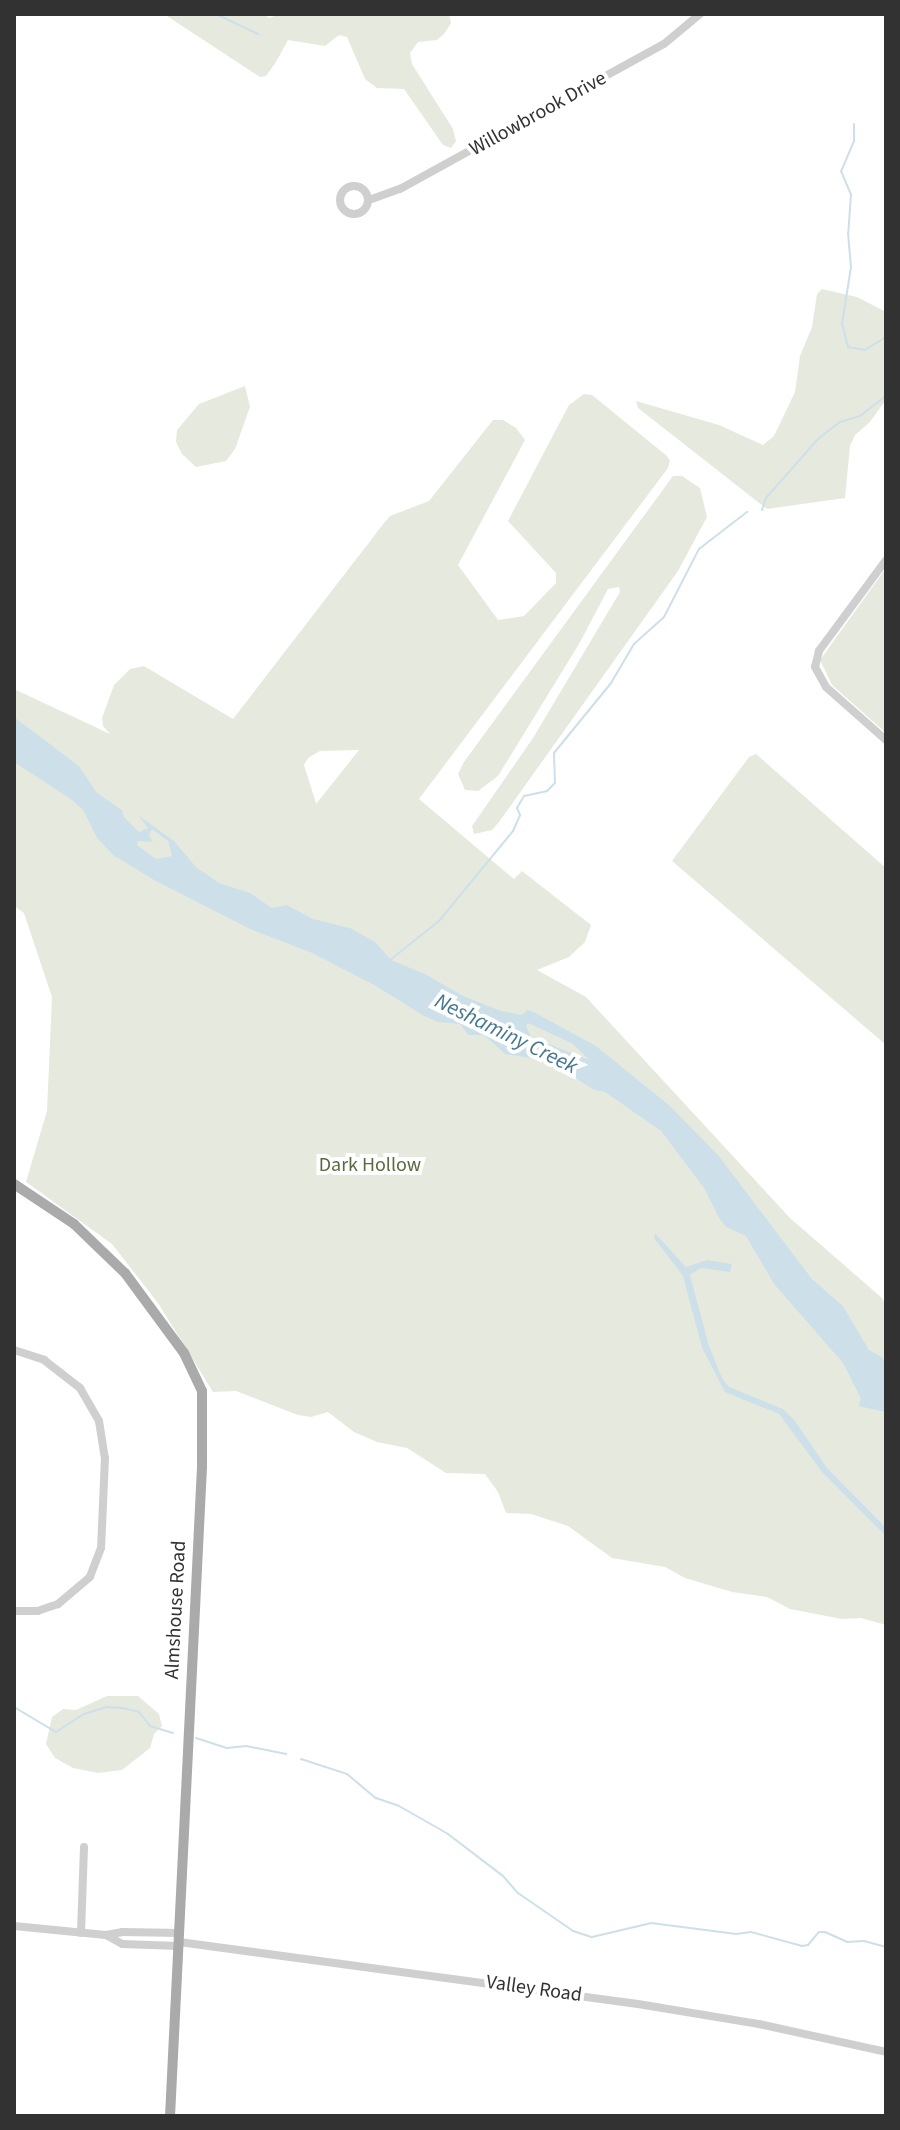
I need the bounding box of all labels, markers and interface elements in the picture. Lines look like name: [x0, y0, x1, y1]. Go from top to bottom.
street label: Willowbrook Drive: [465, 66, 611, 162]
water label: Neshaminy Creek: [430, 988, 582, 1080]
park label: Dark Hollow: [319, 1153, 421, 1177]
street label: Almshouse Road: [160, 1540, 192, 1680]
street label: Valley Road: [485, 1970, 583, 2008]

